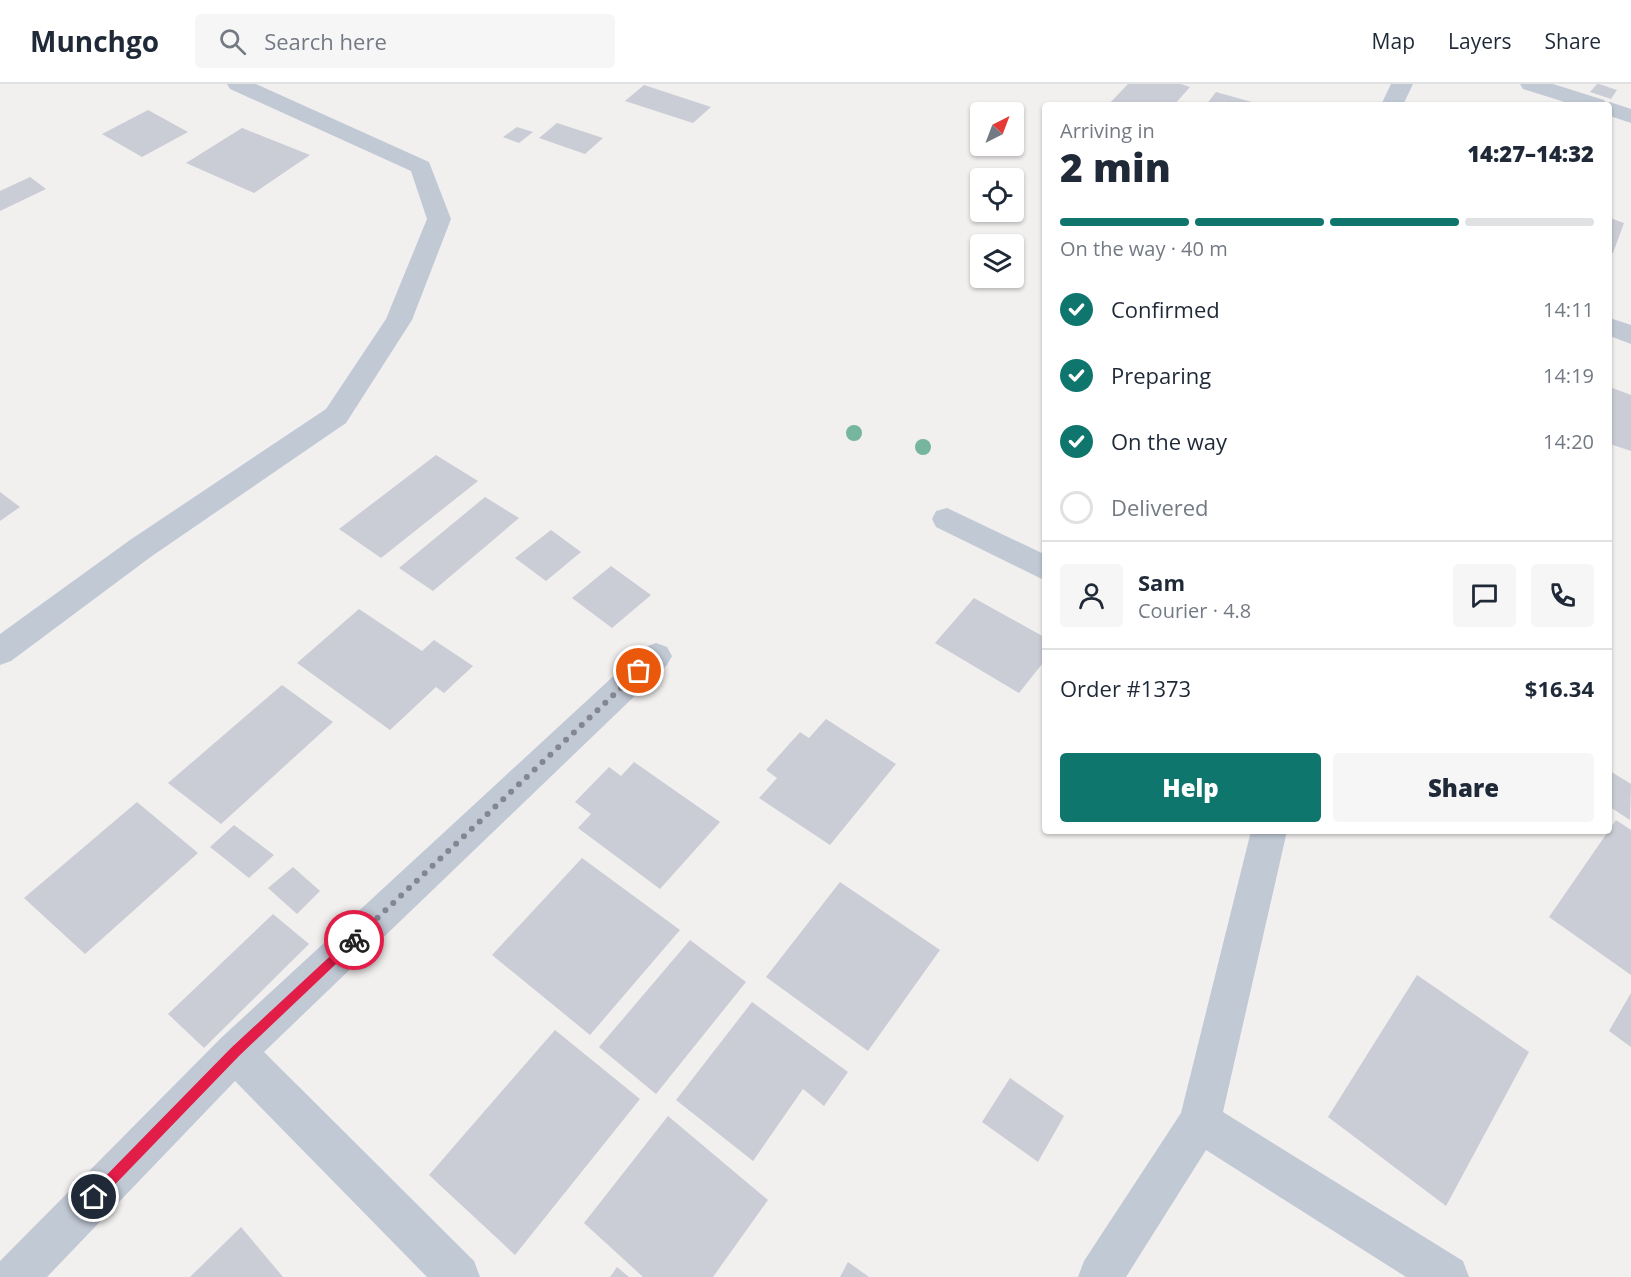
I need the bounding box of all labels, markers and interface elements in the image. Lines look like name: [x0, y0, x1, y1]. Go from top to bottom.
search box: [195, 14, 615, 68]
text: Munchgo: [30, 22, 159, 60]
icon: search: [216, 25, 249, 58]
text: Search here: [264, 26, 387, 56]
text: Map: [1372, 27, 1415, 55]
text: Layers: [1448, 27, 1512, 55]
text: Share: [1545, 27, 1601, 55]
north arrow: [970, 102, 1024, 156]
map controls: [970, 102, 1024, 288]
text: Arriving in: [1060, 117, 1155, 144]
text: 14:27–14:32: [1467, 138, 1594, 168]
text: 2 min: [1060, 140, 1171, 193]
button: locate: [970, 168, 1024, 222]
button: layers: [970, 234, 1024, 288]
text: On the way · 40 m: [1060, 235, 1228, 262]
icon: check: [1060, 293, 1093, 326]
text: Confirmed: [1111, 294, 1220, 324]
text: 14:11: [1543, 296, 1594, 323]
icon: check: [1060, 359, 1093, 392]
text: Preparing: [1111, 360, 1211, 390]
text: 14:19: [1543, 362, 1594, 389]
icon: check: [1060, 425, 1093, 458]
text: On the way: [1111, 426, 1227, 456]
text: 14:20: [1543, 428, 1594, 455]
text: Delivered: [1111, 492, 1209, 522]
button: person: [1060, 564, 1123, 627]
button: chat: [1453, 564, 1516, 627]
button: phone: [1531, 564, 1594, 627]
text: Sam: [1138, 567, 1185, 597]
text: Courier · 4.8: [1138, 597, 1251, 624]
pin: [613, 645, 664, 696]
icon: bag: [622, 654, 655, 687]
text: Order #1373: [1060, 673, 1191, 703]
text: $16.34: [1525, 673, 1594, 703]
button: Help: [1060, 753, 1321, 822]
button: Share: [1333, 753, 1594, 822]
courier: [324, 910, 384, 970]
icon: bike: [338, 924, 371, 957]
pin: [68, 1171, 119, 1222]
icon: home: [77, 1180, 110, 1213]

